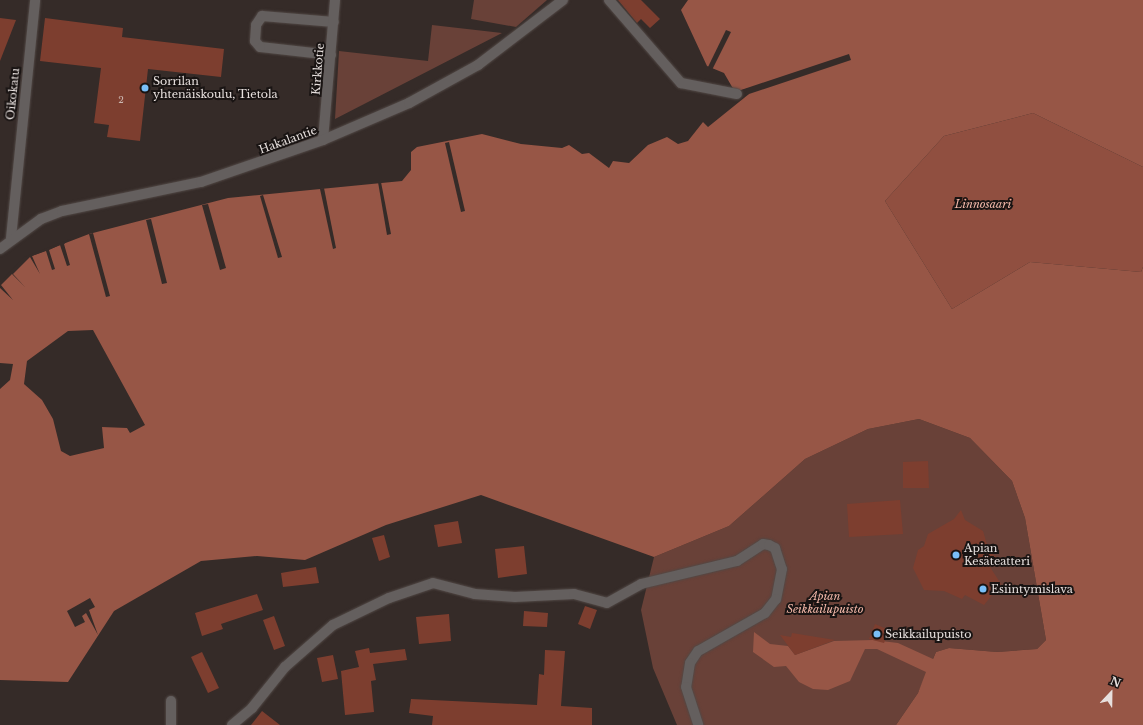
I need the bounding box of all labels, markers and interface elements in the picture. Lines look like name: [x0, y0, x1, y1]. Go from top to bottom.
street label: Kirkkotie: [309, 42, 327, 96]
street label: Oikokatu: [4, 67, 22, 121]
place label: Sorrilan yhtenäiskoulu, Tietola: [153, 75, 278, 101]
marker: Sorrilan yhtenäiskoulu, Tietola: [140, 83, 150, 93]
house number: 2: [118, 95, 124, 105]
street label: Hakalantie: [257, 123, 319, 157]
park label: Linnosaari: [955, 197, 1011, 211]
place label: Apian Kesäteatteri: [964, 542, 1030, 568]
marker: Apian Kesäteatteri: [951, 550, 961, 560]
place label: Esiintymislava: [991, 582, 1073, 596]
marker: Esiintymislava: [978, 584, 988, 594]
park label: Apian Seikkailupuisto: [786, 590, 864, 616]
place label: Seikkailupuisto: [885, 627, 971, 641]
marker: Seikkailupuisto: [872, 629, 882, 639]
north arrow: [1091, 673, 1131, 713]
text: N: [1108, 673, 1123, 690]

